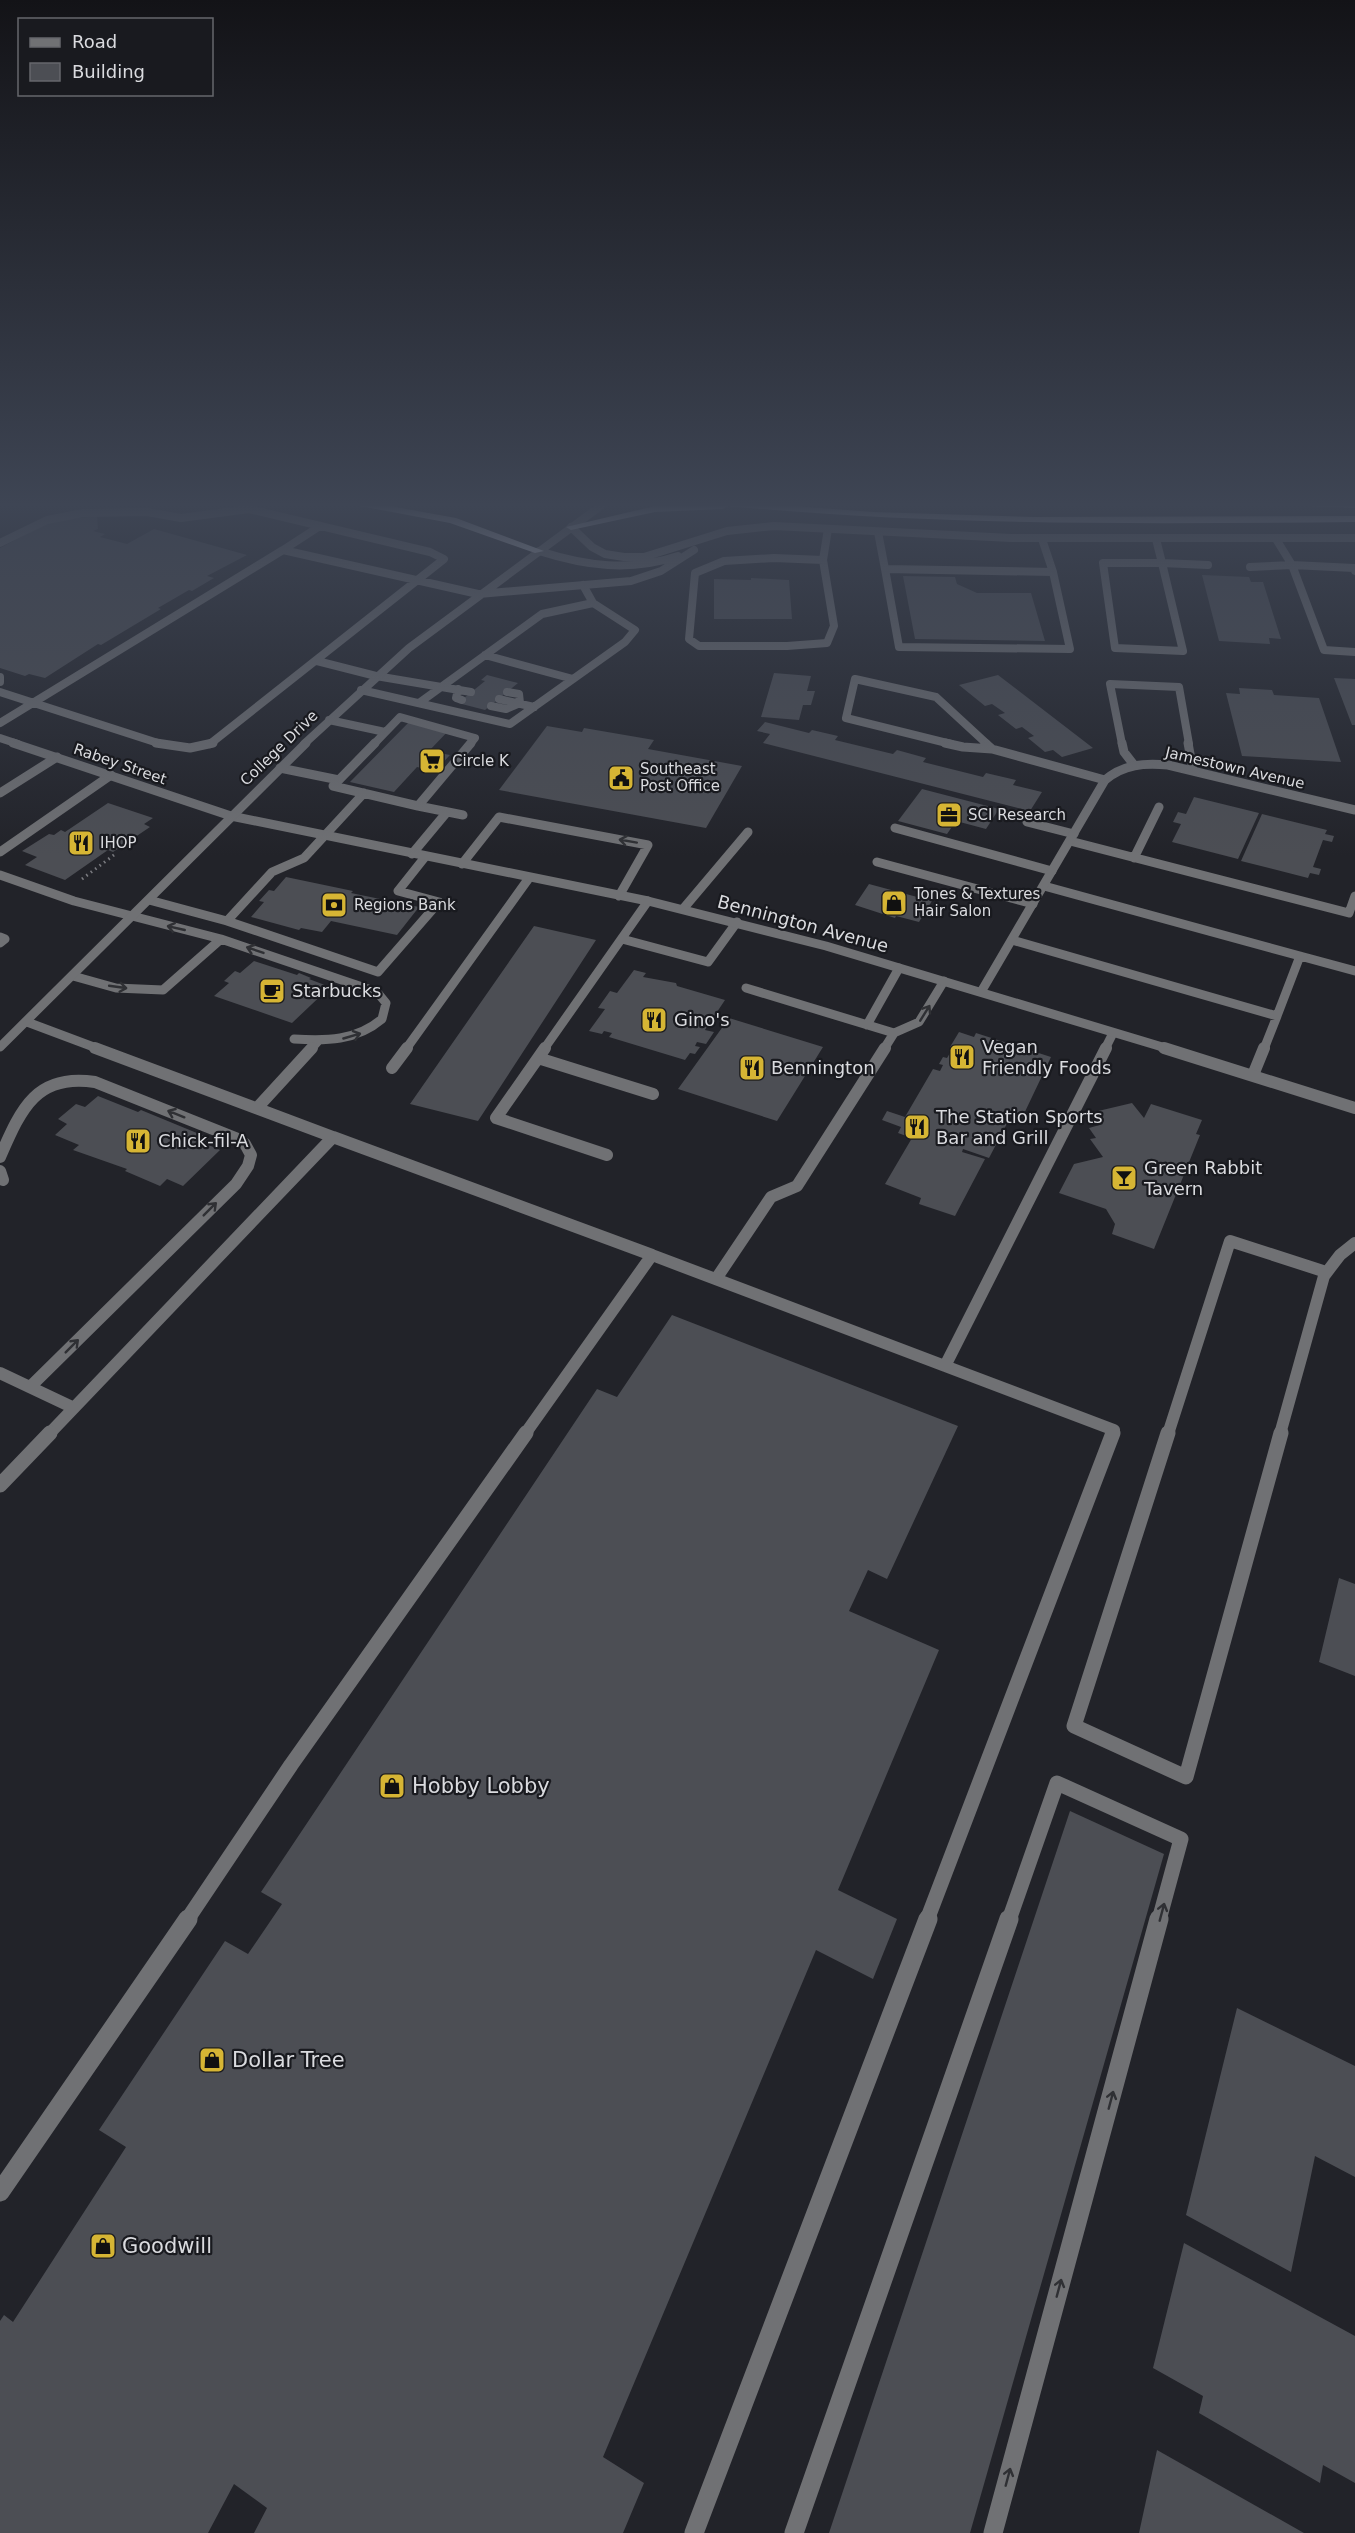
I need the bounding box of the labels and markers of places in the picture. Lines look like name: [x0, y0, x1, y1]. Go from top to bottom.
supermarket icon: Circle K: [417, 746, 447, 776]
place label: Circle K: [452, 752, 510, 770]
place label: Southeast Post Office: [640, 760, 720, 795]
public building icon: Southeast Post Office: [606, 763, 636, 793]
office icon: SCI Research: [934, 800, 964, 830]
place label: SCI Research: [968, 806, 1066, 824]
restaurant icon: IHOP: [66, 828, 96, 858]
place label: IHOP: [100, 834, 137, 852]
place label: Tones & Textures Hair Salon: [913, 885, 1040, 920]
shop icon: Tones & Textures Hair Salon: [879, 888, 909, 918]
bank icon: Regions Bank: [319, 890, 349, 920]
place label: Regions Bank: [354, 896, 456, 914]
cafe icon: Starbucks: [257, 976, 287, 1006]
place label: Starbucks: [292, 980, 381, 1001]
restaurant icon: Gino's: [639, 1005, 669, 1035]
place label: Gino's: [674, 1009, 730, 1030]
place label: Vegan Friendly Foods: [982, 1036, 1111, 1078]
restaurant icon: Vegan Friendly Foods: [947, 1042, 977, 1072]
restaurant icon: Bennington: [737, 1053, 767, 1083]
place label: Bennington: [771, 1057, 875, 1078]
place label: The Station Sports Bar and Grill: [935, 1106, 1103, 1148]
restaurant icon: The Station Sports Bar and Grill: [902, 1112, 932, 1142]
restaurant icon: Chick-fil-A: [123, 1126, 153, 1156]
place label: Chick-fil-A: [158, 1130, 249, 1151]
place label: Green Rabbit Tavern: [1143, 1157, 1262, 1199]
bar icon: Green Rabbit Tavern: [1109, 1163, 1139, 1193]
shop icon: Hobby Lobby: [377, 1771, 407, 1801]
place label: Hobby Lobby: [412, 1774, 550, 1798]
shop icon: Dollar Tree: [197, 2045, 227, 2075]
place label: Dollar Tree: [232, 2048, 345, 2072]
shop icon: Goodwill: [88, 2231, 118, 2261]
place label: Goodwill: [122, 2234, 212, 2258]

